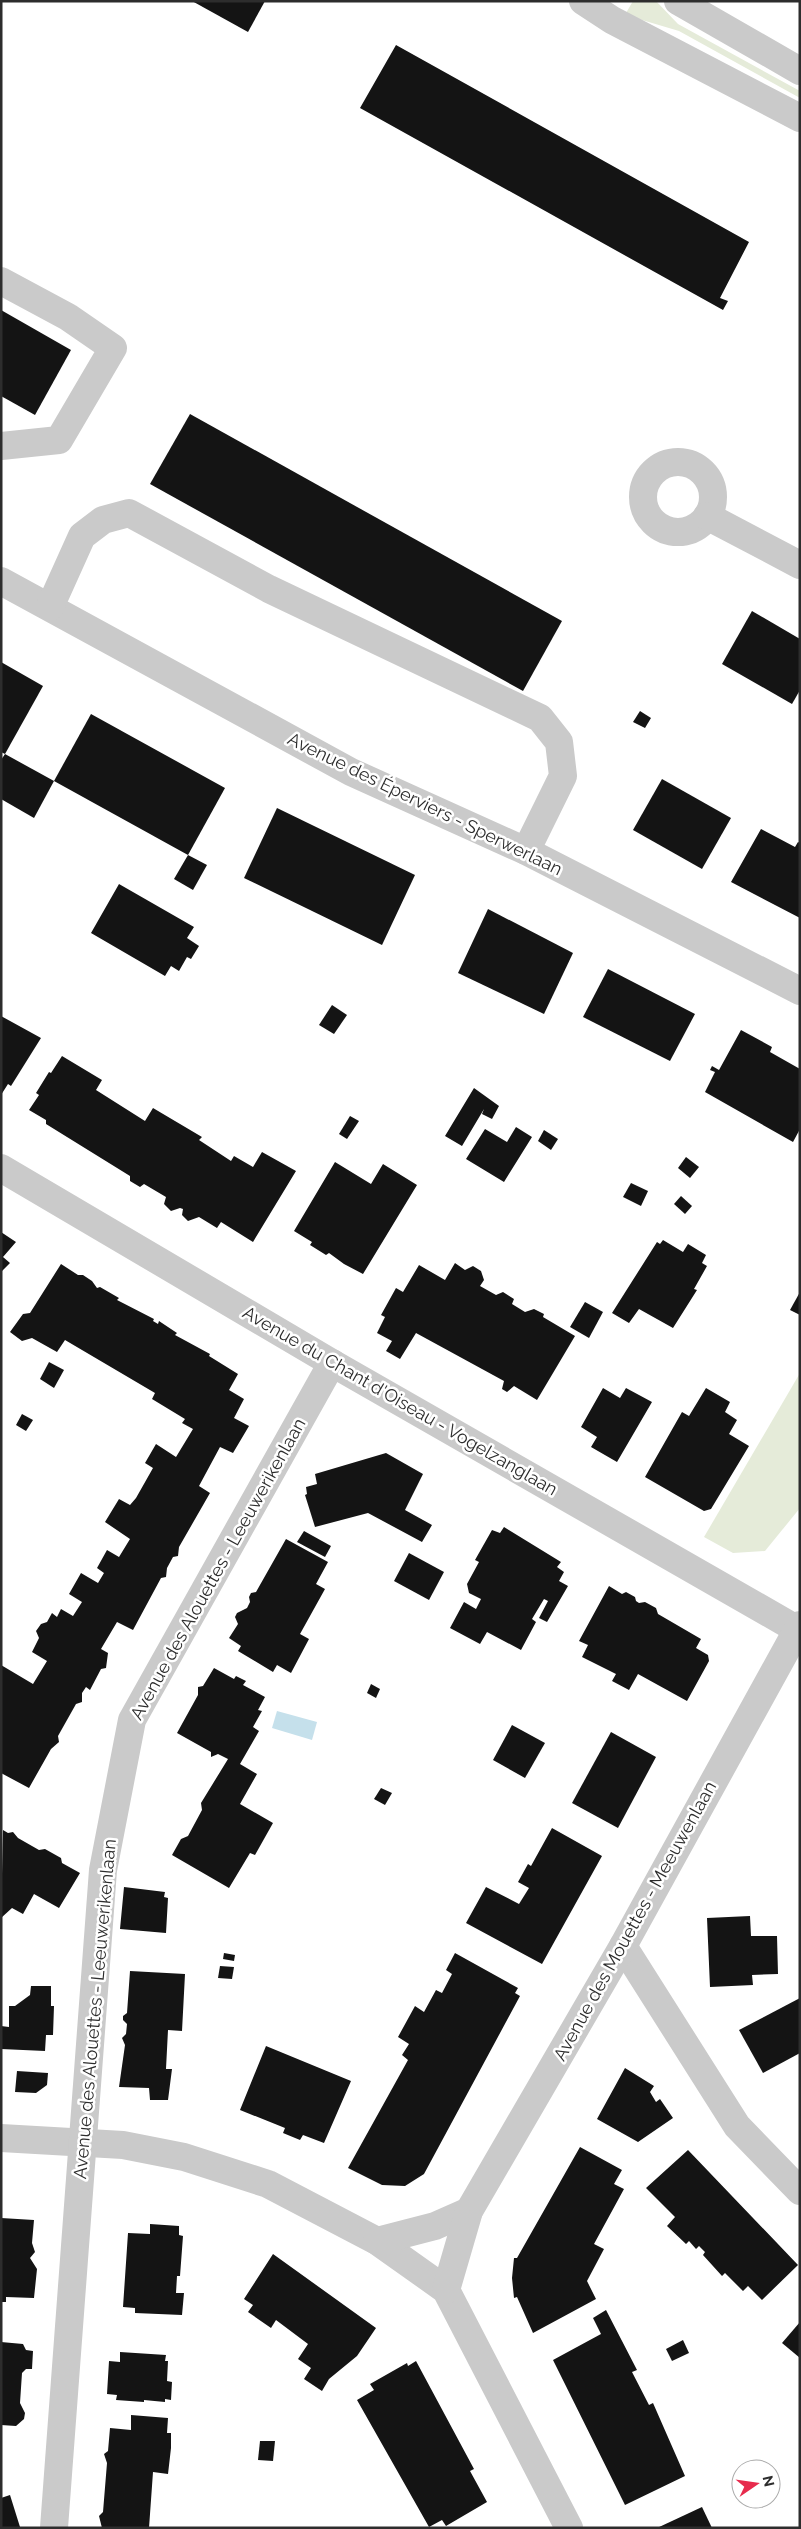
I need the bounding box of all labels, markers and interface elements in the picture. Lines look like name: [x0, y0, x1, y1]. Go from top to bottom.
street label: Avenue des Éperviers - Sperwerlaan: [285, 727, 566, 879]
street label: Avenue du Chant d'Oiseau - Vogelzanglaan: [239, 1302, 561, 1500]
street label: Avenue des Alouettes - Leeuwerikenlaan: [126, 1414, 310, 1723]
street label: Avenue des Mouettes - Meeuwenlaan: [549, 1777, 720, 2064]
street label: Avenue des Alouettes - Leeuwerikenlaan: [69, 1838, 120, 2180]
north arrow: [731, 2459, 781, 2509]
text: N: [760, 2474, 778, 2488]

